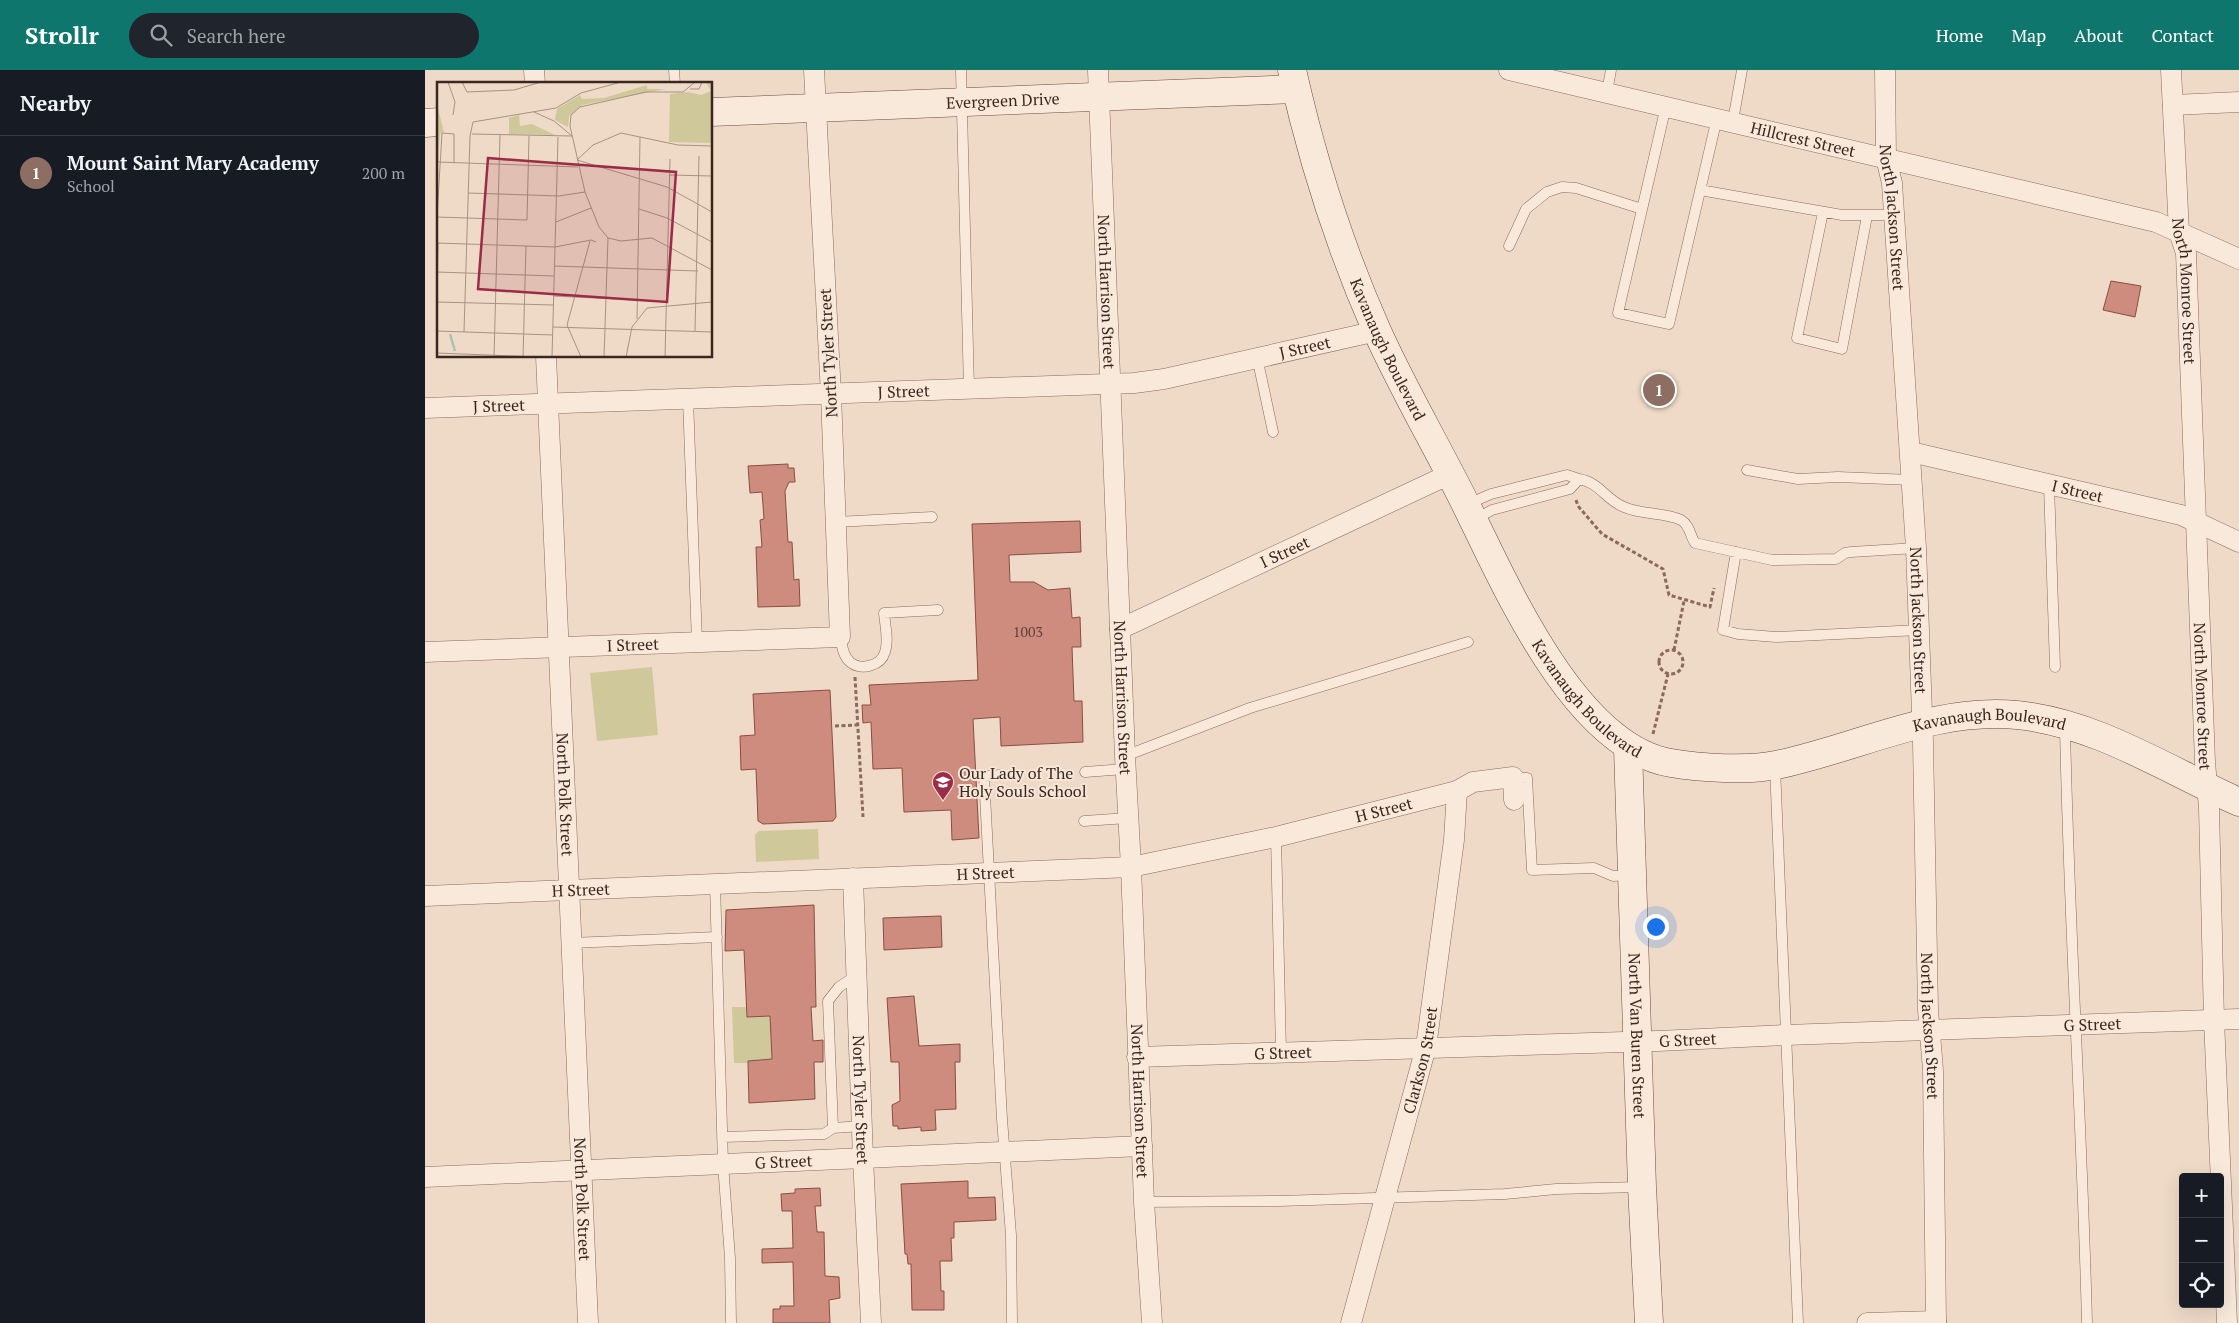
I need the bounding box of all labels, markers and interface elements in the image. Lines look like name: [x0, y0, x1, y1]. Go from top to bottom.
search box: [129, 13, 479, 58]
text: Strollr: [25, 19, 99, 51]
icon: search: [147, 21, 175, 49]
text: Search here: [187, 23, 286, 48]
text: Home: [1936, 23, 1983, 47]
text: Map: [2011, 23, 2046, 47]
text: About: [2074, 23, 2123, 47]
text: Contact: [2151, 23, 2214, 47]
inset map: [437, 82, 713, 358]
street label: Evergreen Drive: [946, 87, 1060, 114]
text: Nearby: [20, 89, 91, 117]
street label: Hillcrest Street: [1748, 116, 1858, 162]
street label: North Jackson Street: [1875, 144, 1910, 291]
text: Mount Saint Mary Academy: [67, 150, 319, 175]
text: 1: [31, 162, 41, 184]
text: 200 m: [362, 162, 405, 184]
text: School: [67, 175, 115, 197]
street label: North Harrison Street: [1093, 214, 1121, 370]
street label: North Monroe Street: [2167, 217, 2201, 365]
street label: Kavanaugh Boulevard: [1345, 275, 1431, 424]
street label: North Tyler Street: [814, 288, 842, 418]
street label: J Street: [1277, 331, 1333, 364]
pin: 1: [1643, 371, 1675, 409]
street label: J Street: [877, 379, 930, 403]
street label: J Street: [473, 393, 525, 417]
street label: I Street: [2050, 474, 2106, 508]
street label: I Street: [1256, 531, 1313, 573]
street label: North Jackson Street: [1905, 546, 1932, 694]
street label: North Harrison Street: [1109, 620, 1137, 775]
house number: 1003: [1013, 622, 1043, 641]
street label: North Monroe Street: [2189, 622, 2217, 771]
street label: I Street: [606, 633, 659, 656]
street label: Kavanaugh Boulevard: [1527, 635, 1646, 763]
street label: Kavanaugh Boulevard: [1910, 703, 2069, 737]
street label: North Polk Street: [551, 732, 579, 857]
place label: Our Lady of The Holy Souls School: [959, 762, 1087, 802]
school or university icon: Our Lady of The Holy Souls School: [931, 770, 955, 801]
street label: H Street: [1353, 792, 1415, 827]
street label: H Street: [956, 861, 1015, 885]
street label: H Street: [551, 877, 610, 902]
your location: [1643, 914, 1669, 940]
street label: North Van Buren Street: [1624, 953, 1651, 1119]
street label: North Jackson Street: [1916, 953, 1944, 1100]
street label: Clarkson Street: [1397, 1005, 1442, 1116]
street label: G Street: [2063, 1012, 2122, 1036]
street label: North Harrison Street: [1126, 1023, 1154, 1179]
street label: G Street: [1658, 1027, 1717, 1052]
street label: North Tyler Street: [848, 1035, 874, 1165]
street label: G Street: [1254, 1041, 1312, 1064]
street label: North Polk Street: [569, 1137, 596, 1261]
street label: G Street: [754, 1149, 813, 1174]
map controls: [2179, 1173, 2224, 1308]
button: +: [2179, 1173, 2224, 1218]
button: −: [2179, 1218, 2224, 1263]
button: locate: [2179, 1263, 2224, 1308]

